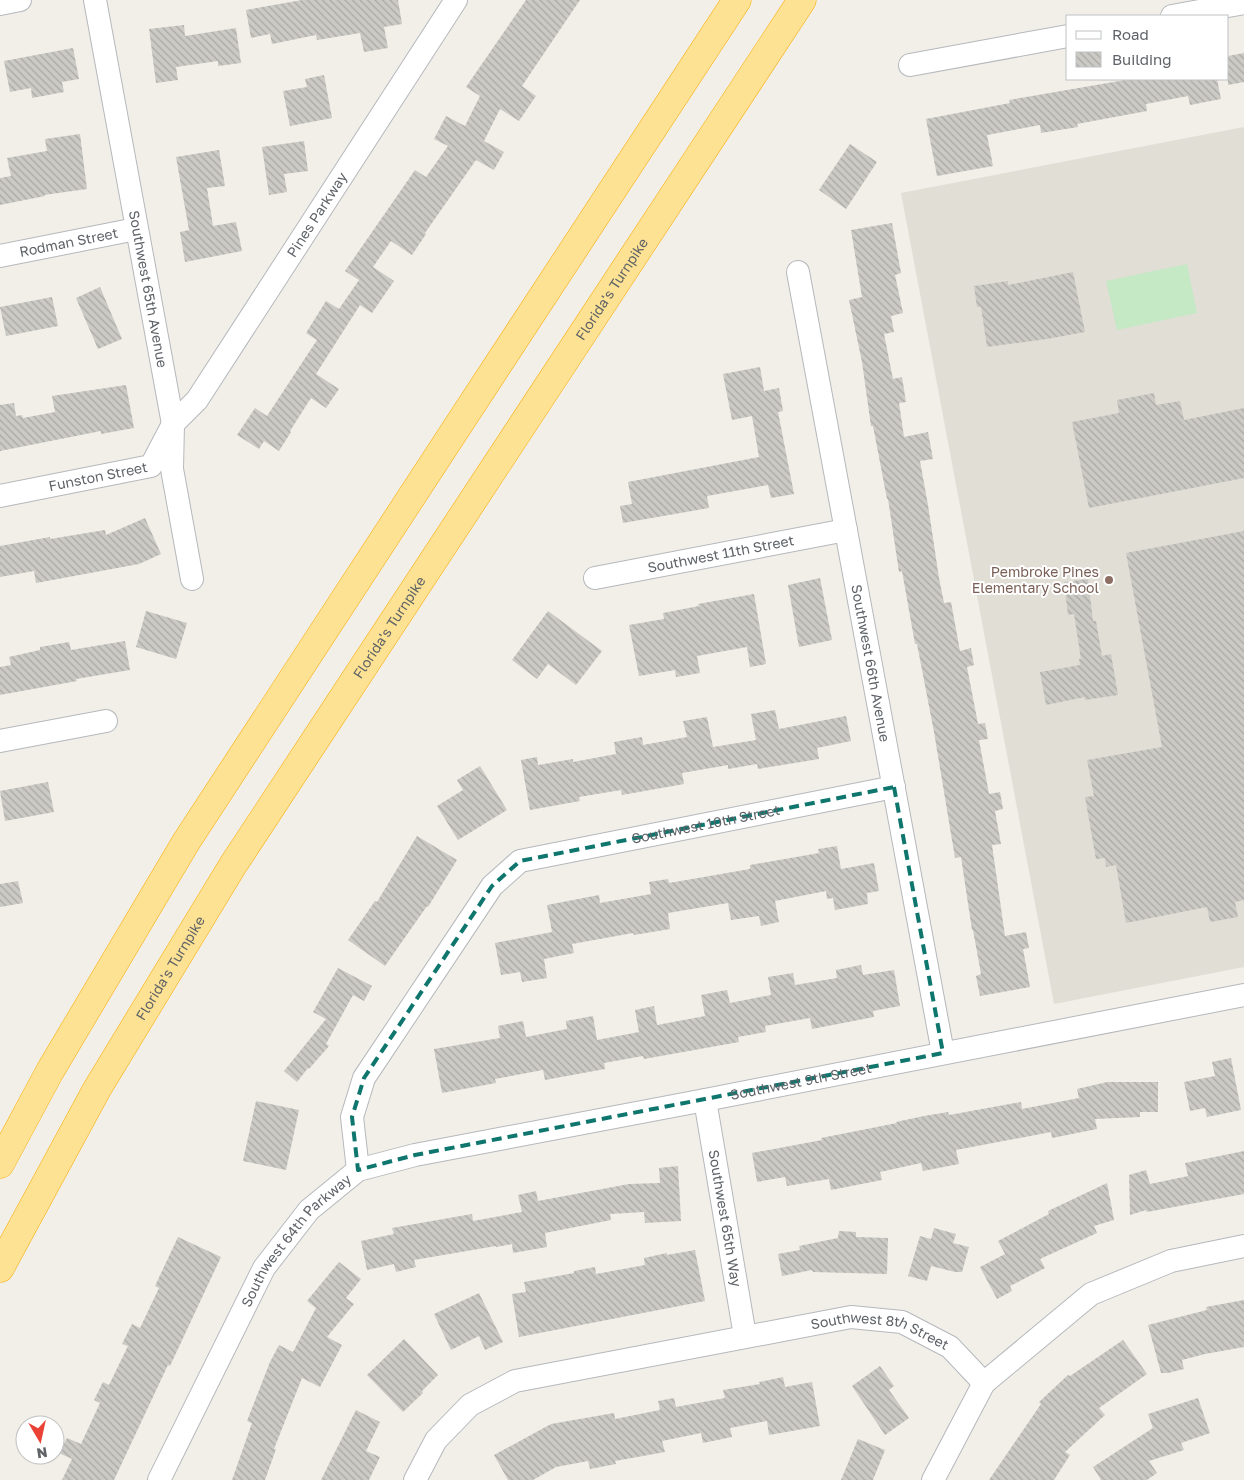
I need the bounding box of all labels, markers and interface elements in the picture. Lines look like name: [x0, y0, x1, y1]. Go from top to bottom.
legend: [1066, 15, 1229, 80]
text: Road: [1112, 25, 1149, 43]
text: Building: [1112, 50, 1172, 68]
street label: Pines Parkway: [283, 169, 350, 260]
street label: Southwest 65th Avenue: [126, 209, 171, 369]
street label: Rodman Street: [18, 224, 119, 260]
street label: Florida's Turnpike: [572, 234, 651, 343]
street label: Funston Street: [47, 458, 149, 494]
street label: Southwest 11th Street: [646, 531, 795, 576]
place label: Pembroke Pines Elementary School: [972, 563, 1099, 596]
street label: Florida's Turnpike: [349, 573, 429, 682]
marker: Pembroke Pines Elementary School: [1103, 574, 1115, 586]
street label: Southwest 66th Avenue: [848, 583, 894, 743]
street label: Southwest 10th Street: [630, 801, 781, 847]
street label: Florida's Turnpike: [132, 913, 208, 1023]
street label: Southwest 9th Street: [729, 1059, 873, 1103]
street label: Southwest 65th Way: [706, 1149, 746, 1288]
street label: Southwest 64th Parkway: [237, 1170, 354, 1310]
street label: Southwest 8th Street: [809, 1308, 952, 1353]
north arrow: [15, 1415, 65, 1465]
text: N: [36, 1444, 49, 1463]

